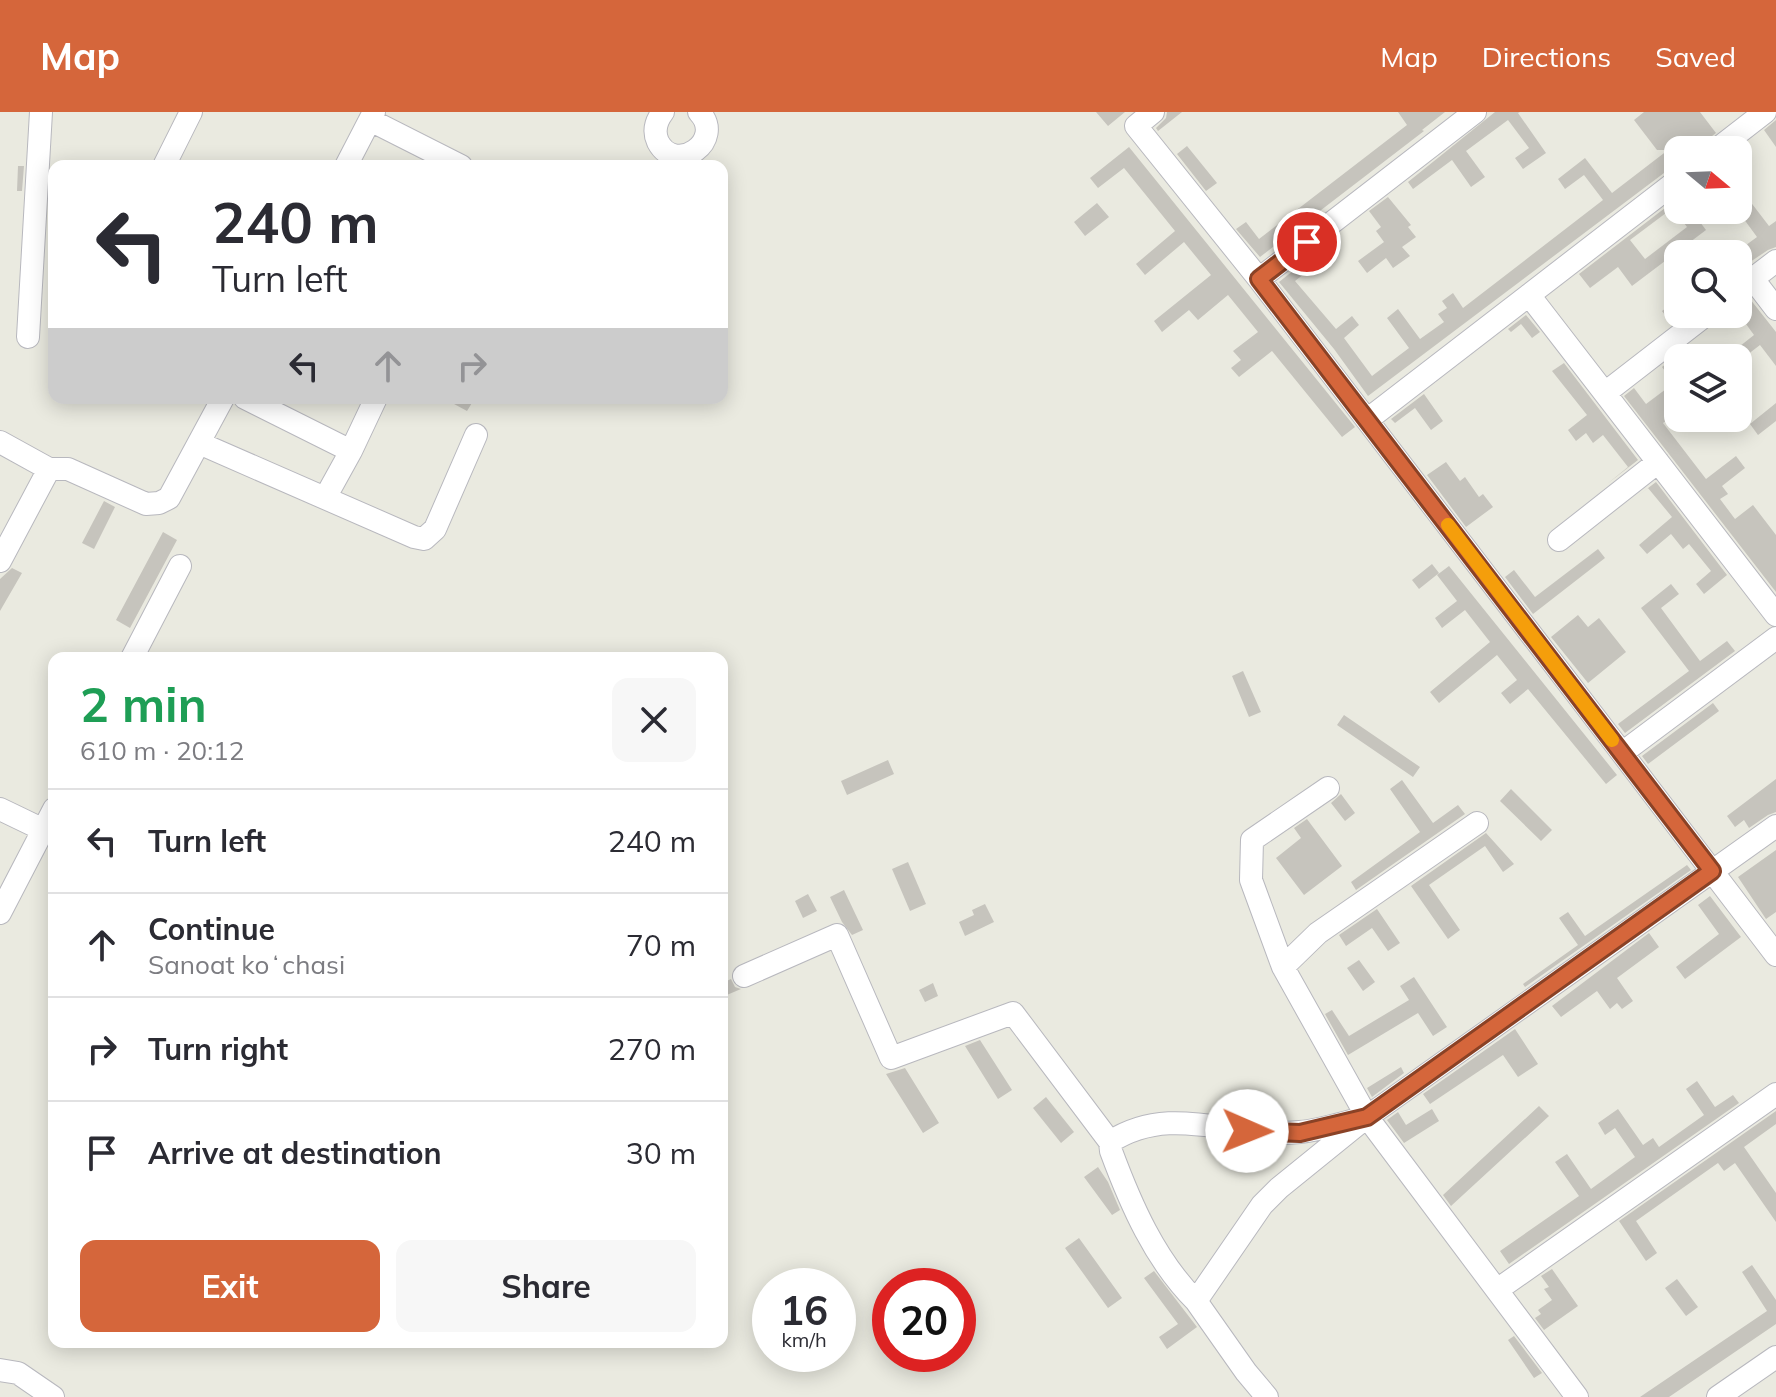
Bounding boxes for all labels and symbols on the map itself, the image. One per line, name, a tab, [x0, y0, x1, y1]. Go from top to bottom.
north arrow	[1664, 136, 1752, 224]
pin	[1273, 208, 1341, 276]
position arrow	[1205, 1089, 1289, 1173]
speed limit sign: 20	[872, 1268, 976, 1372]

